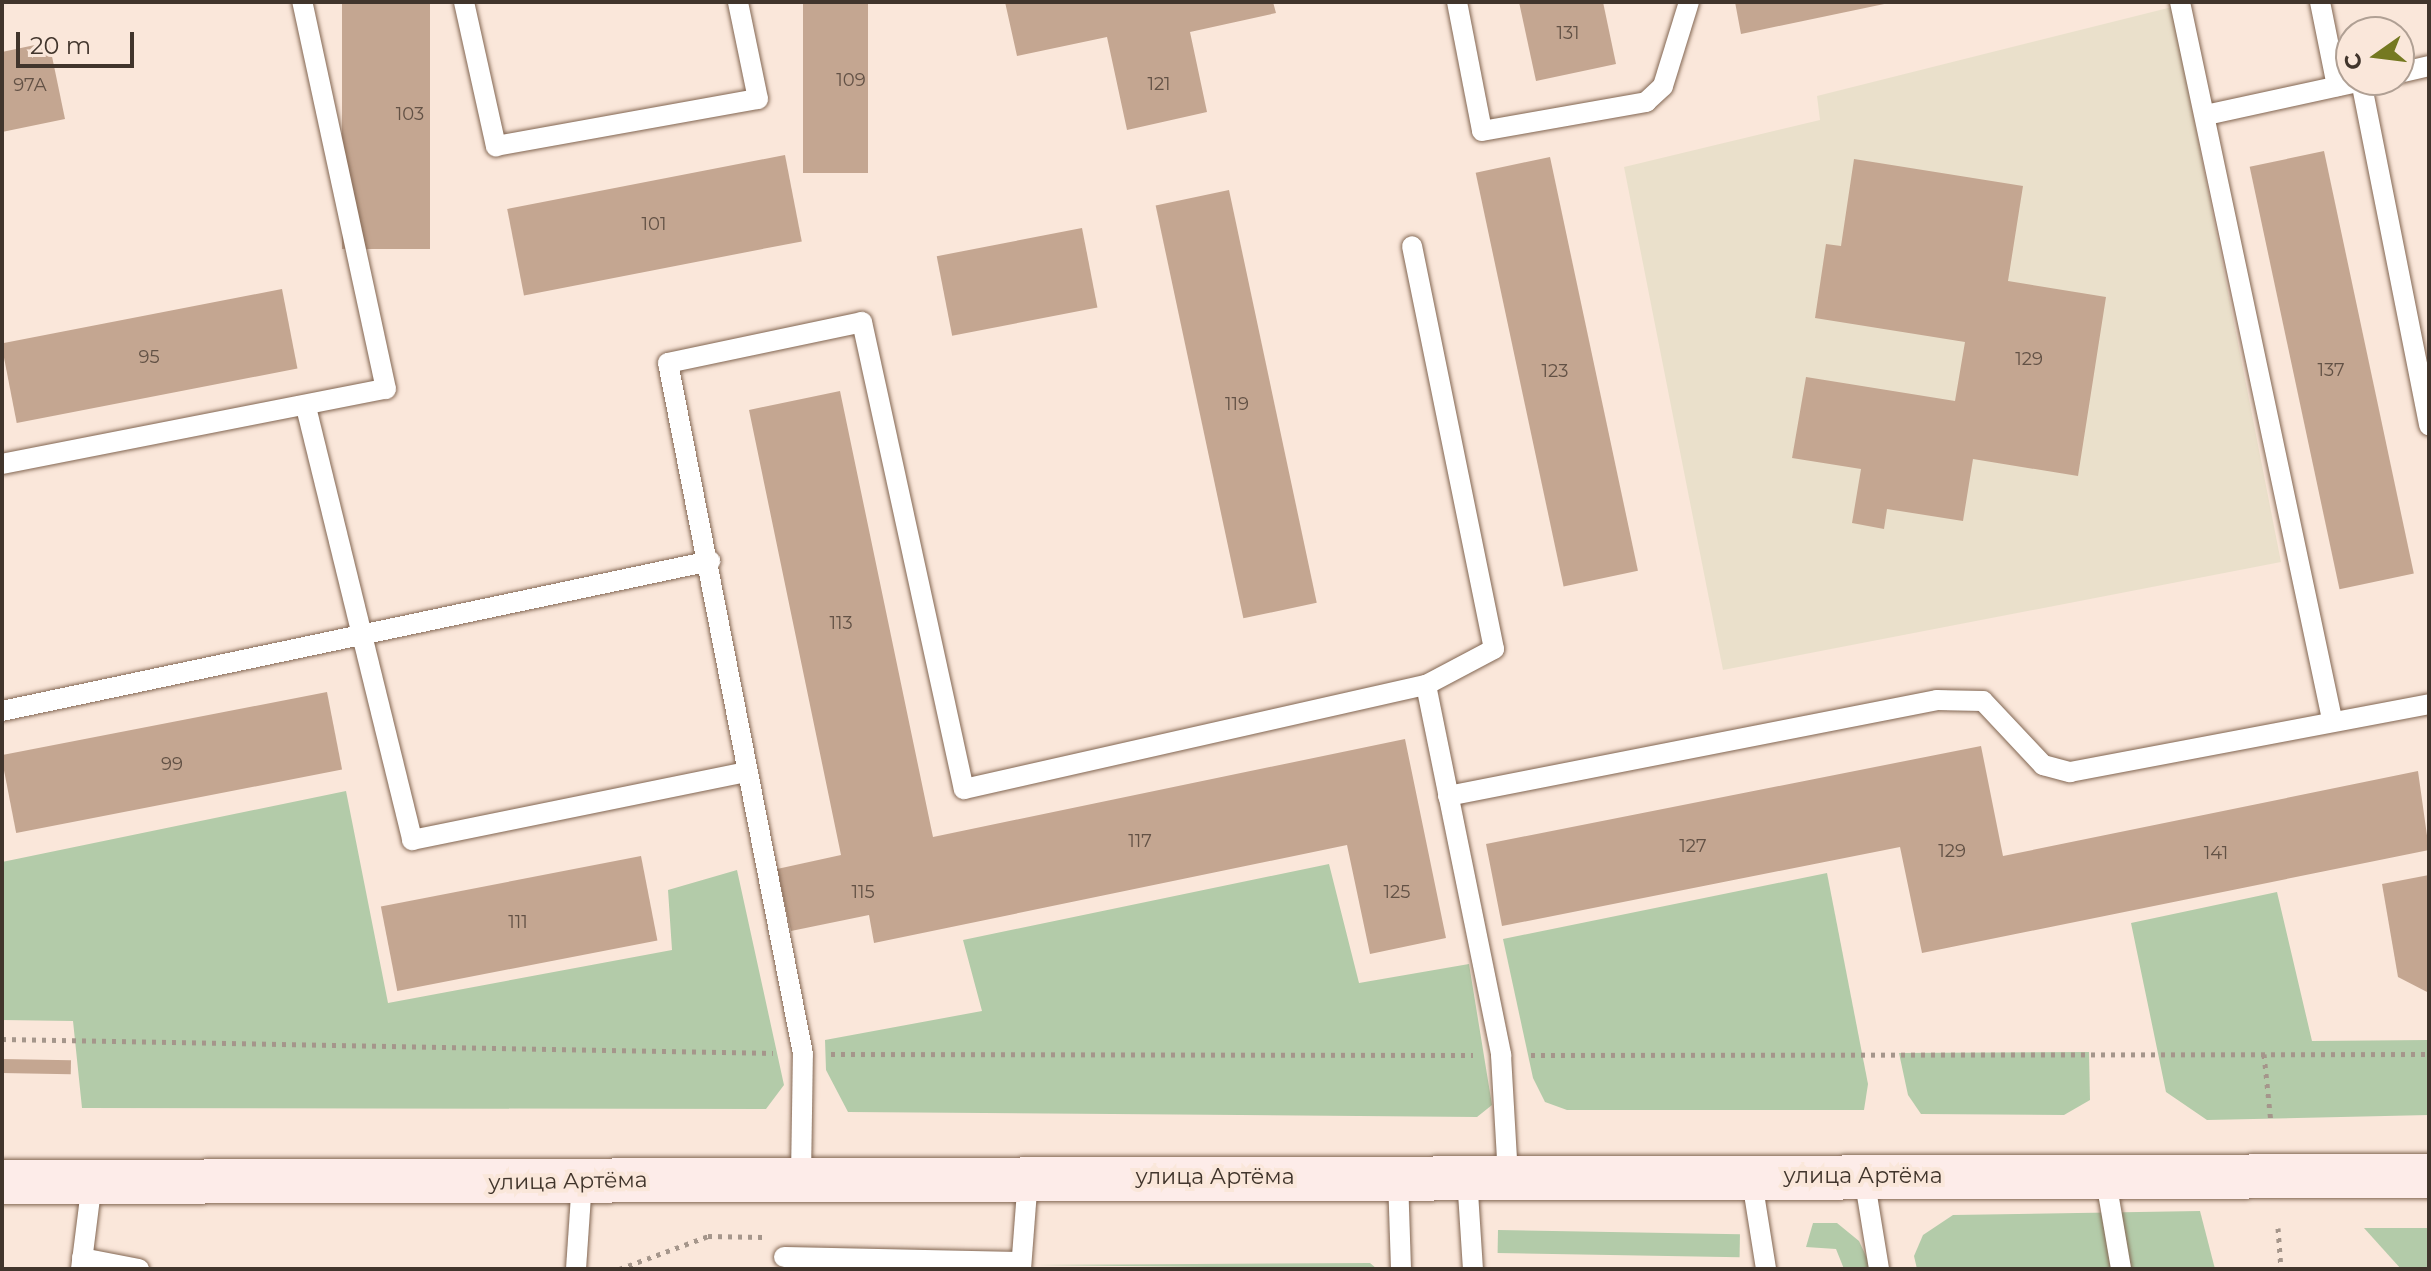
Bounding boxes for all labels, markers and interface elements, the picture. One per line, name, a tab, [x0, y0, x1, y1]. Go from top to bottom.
scale bar	[20, 16, 138, 66]
north arrow	[2335, 16, 2415, 96]
house number: 131	[1556, 22, 1580, 44]
text: 20 m	[30, 31, 91, 60]
text: С	[2338, 50, 2368, 72]
house number: 109	[836, 69, 866, 91]
house number: 121	[1147, 73, 1171, 95]
house number: 97А	[13, 74, 47, 96]
house number: 103	[396, 103, 424, 125]
house number: 101	[642, 213, 666, 235]
house number: 95	[138, 346, 160, 368]
house number: 129	[2015, 348, 2043, 370]
house number: 137	[2317, 359, 2345, 381]
house number: 123	[1542, 360, 1568, 382]
house number: 119	[1225, 393, 1249, 415]
house number: 113	[829, 612, 853, 634]
house number: 99	[161, 753, 183, 775]
house number: 117	[1128, 830, 1152, 852]
house number: 127	[1679, 835, 1707, 857]
house number: 129	[1938, 840, 1966, 862]
house number: 141	[2204, 842, 2228, 864]
house number: 115	[851, 881, 875, 903]
house number: 125	[1384, 881, 1410, 903]
house number: 111	[508, 911, 528, 933]
street label: улица Артёма	[1783, 1163, 1943, 1189]
street label: улица Артёма	[1135, 1164, 1295, 1190]
street label: улица Артёма	[488, 1166, 648, 1196]

